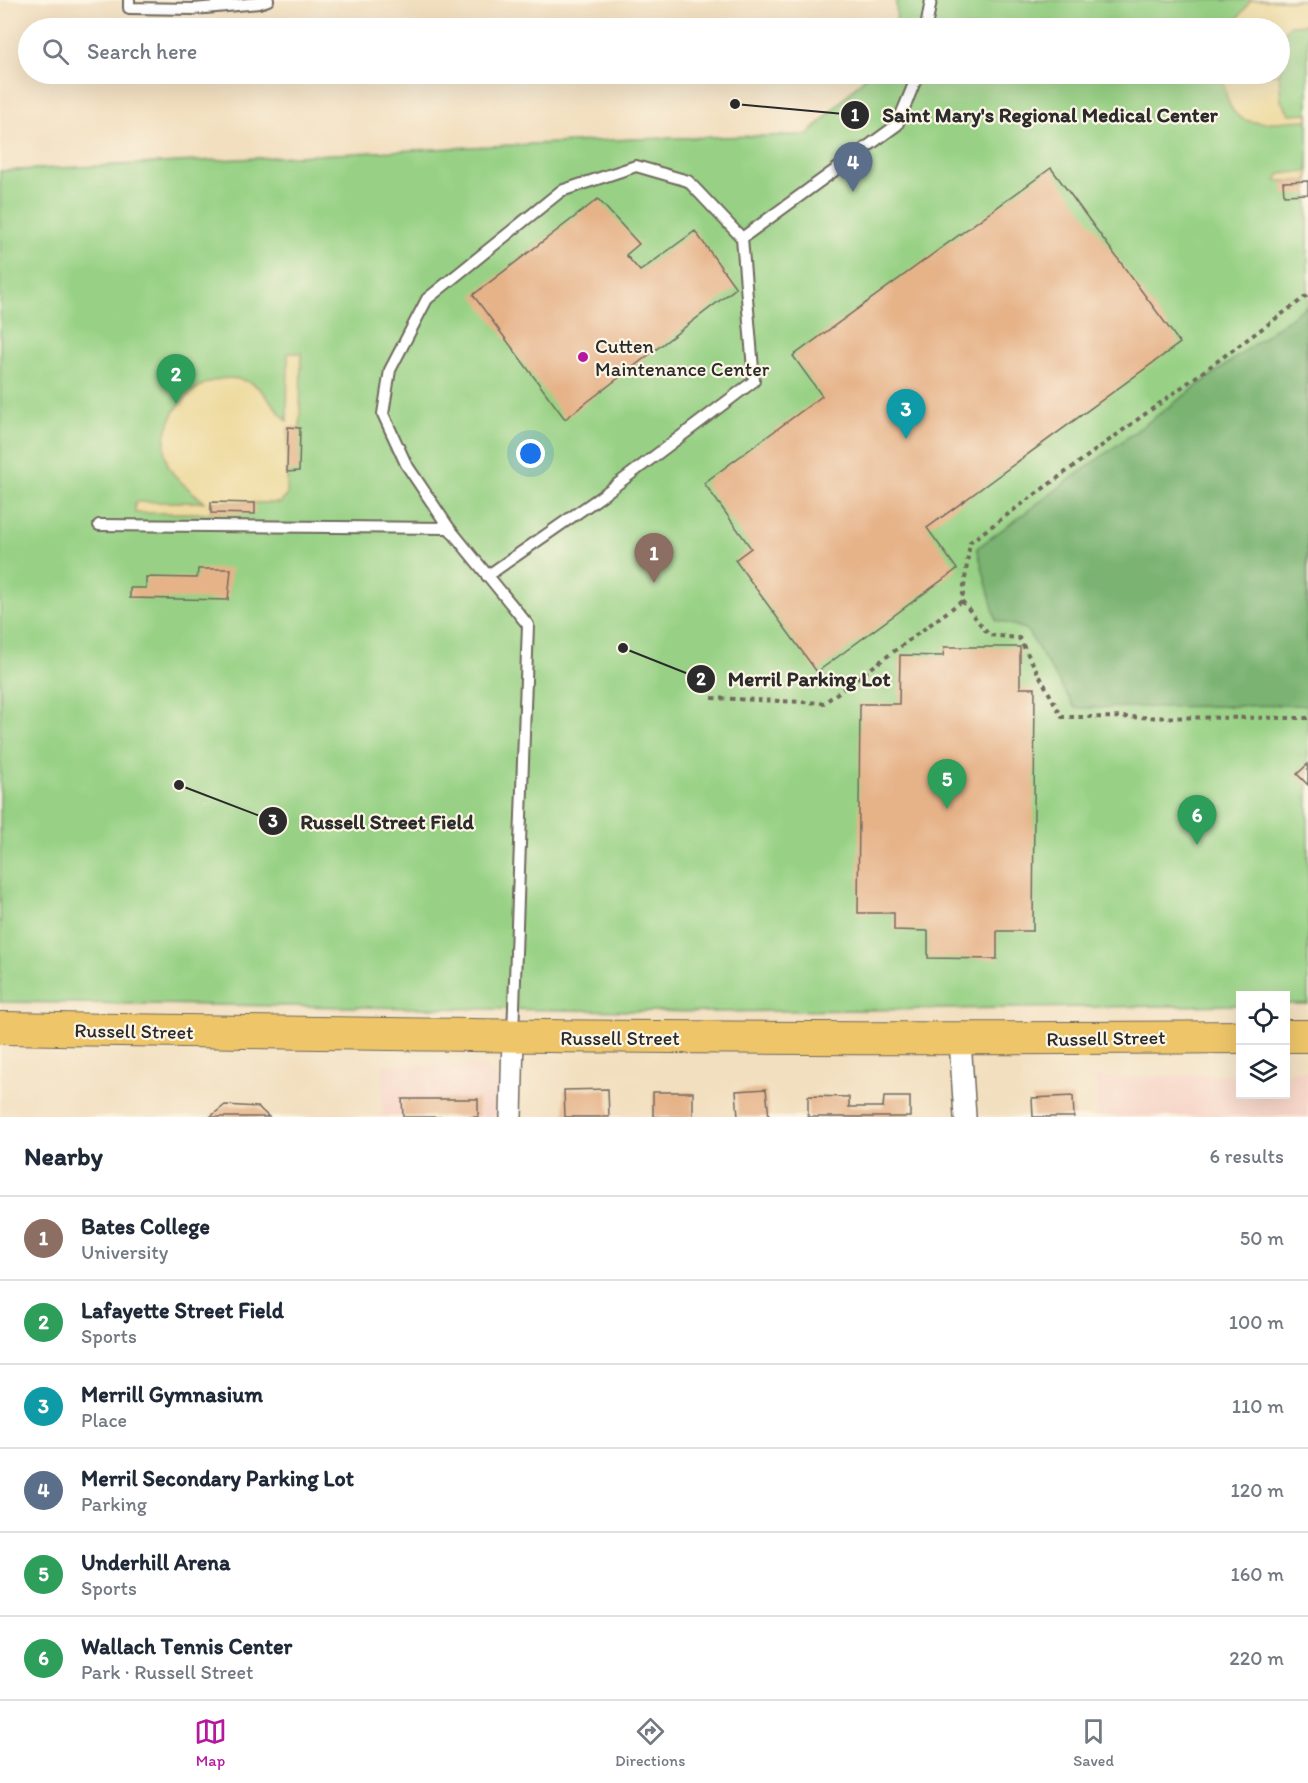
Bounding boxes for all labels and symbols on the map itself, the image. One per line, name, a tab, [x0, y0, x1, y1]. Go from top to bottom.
callout: Saint Mary's Regional Medical Center	[840, 95, 1229, 134]
text: Saint Mary's Regional Medical Center	[882, 102, 1219, 128]
text: 1	[851, 104, 860, 126]
pin: 4	[834, 142, 872, 192]
place label: Cutten Maintenance Center	[595, 334, 770, 381]
marker: Cutten Maintenance Center	[576, 350, 590, 364]
pin: 2	[156, 354, 195, 404]
pin: 3	[886, 390, 926, 439]
your location	[516, 439, 545, 468]
pin: 1	[634, 534, 674, 583]
callout: Merril Parking Lot	[686, 660, 902, 699]
text: Merril Parking Lot	[728, 666, 890, 692]
text: 2	[696, 668, 706, 690]
pin: 5	[928, 760, 966, 809]
pin: 6	[1178, 796, 1216, 845]
callout: Russell Street Field	[258, 802, 485, 841]
text: Russell Street Field	[300, 809, 474, 834]
text: 3	[268, 810, 278, 832]
street label: Russell Street	[74, 1018, 194, 1044]
street label: Russell Street	[1046, 1025, 1166, 1051]
street label: Russell Street	[560, 1026, 680, 1050]

